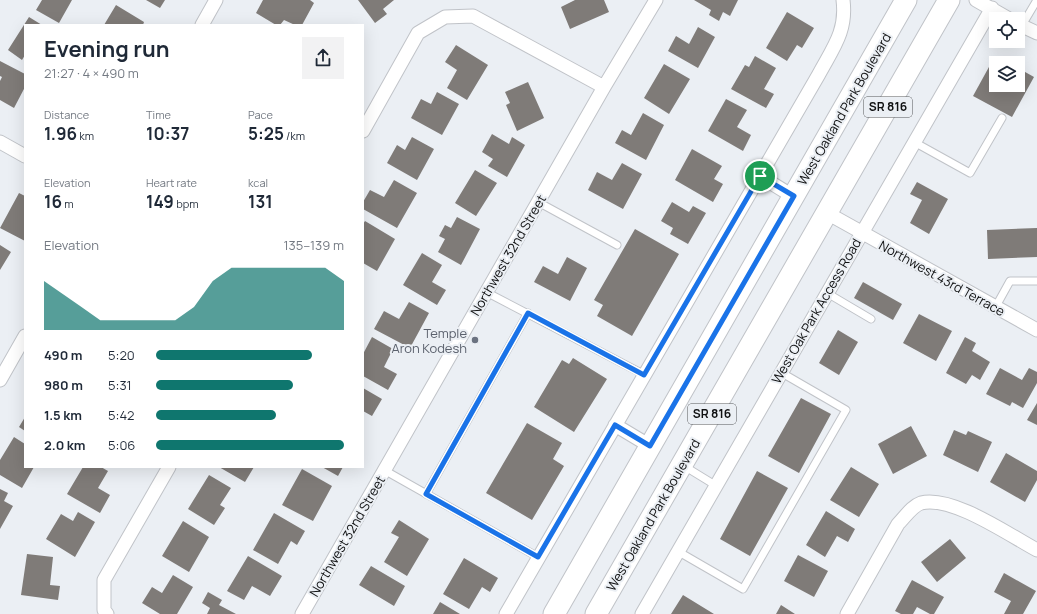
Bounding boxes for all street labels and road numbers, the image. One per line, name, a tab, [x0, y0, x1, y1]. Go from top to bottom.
street label: West Oakland Park Boulevard	[793, 30, 895, 188]
road number: SR 816	[864, 97, 912, 117]
street label: Northwest 32nd Street	[466, 191, 550, 319]
street label: West Oak Park Access Road	[767, 235, 865, 387]
street label: Northwest 43rd Terrace	[876, 236, 1008, 320]
road number: SR 816	[688, 404, 736, 424]
street label: West Oakland Park Boulevard	[602, 436, 704, 594]
street label: Northwest 32nd Street	[305, 472, 389, 600]

